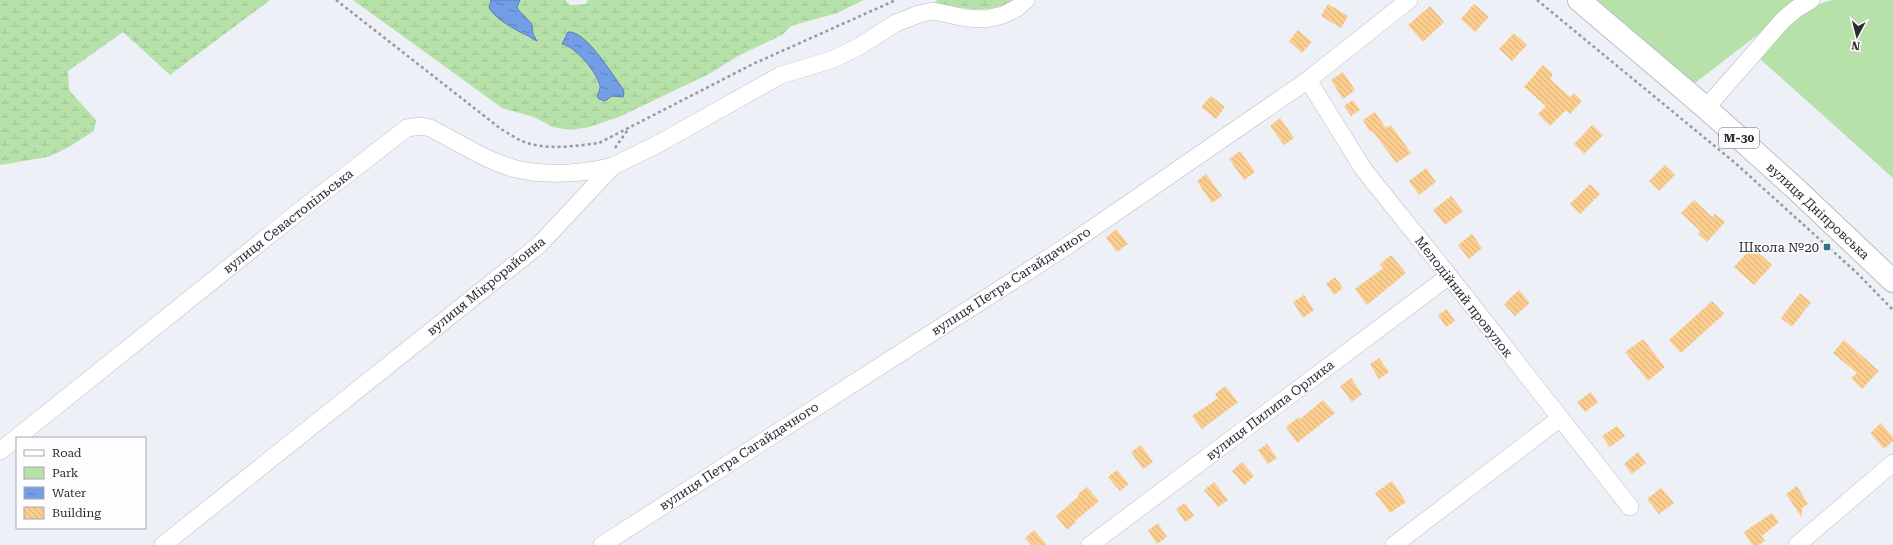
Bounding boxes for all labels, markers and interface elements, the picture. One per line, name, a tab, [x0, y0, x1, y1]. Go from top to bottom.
north arrow	[1837, 16, 1877, 56]
text: N	[1850, 38, 1861, 52]
road number: М-30	[1719, 128, 1759, 148]
street label: вулиця Дніпровська	[1764, 160, 1872, 262]
street label: вулиця Севастопільська	[220, 166, 356, 276]
street label: вулиця Петра Сагайдачного	[929, 224, 1093, 338]
street label: Мелодійний провулок	[1412, 233, 1516, 361]
street label: вулиця Мікрорайонна	[424, 234, 548, 338]
place label: Школа №20	[1739, 240, 1819, 255]
marker: Школа №20	[1822, 242, 1832, 252]
street label: вулиця Пилипа Орлика	[1203, 357, 1337, 463]
street label: вулиця Петра Сагайдачного	[657, 399, 821, 513]
legend	[16, 437, 146, 529]
text: Road	[52, 446, 82, 460]
text: Park	[52, 466, 79, 480]
text: Water	[52, 486, 86, 500]
text: Building	[52, 506, 101, 520]

